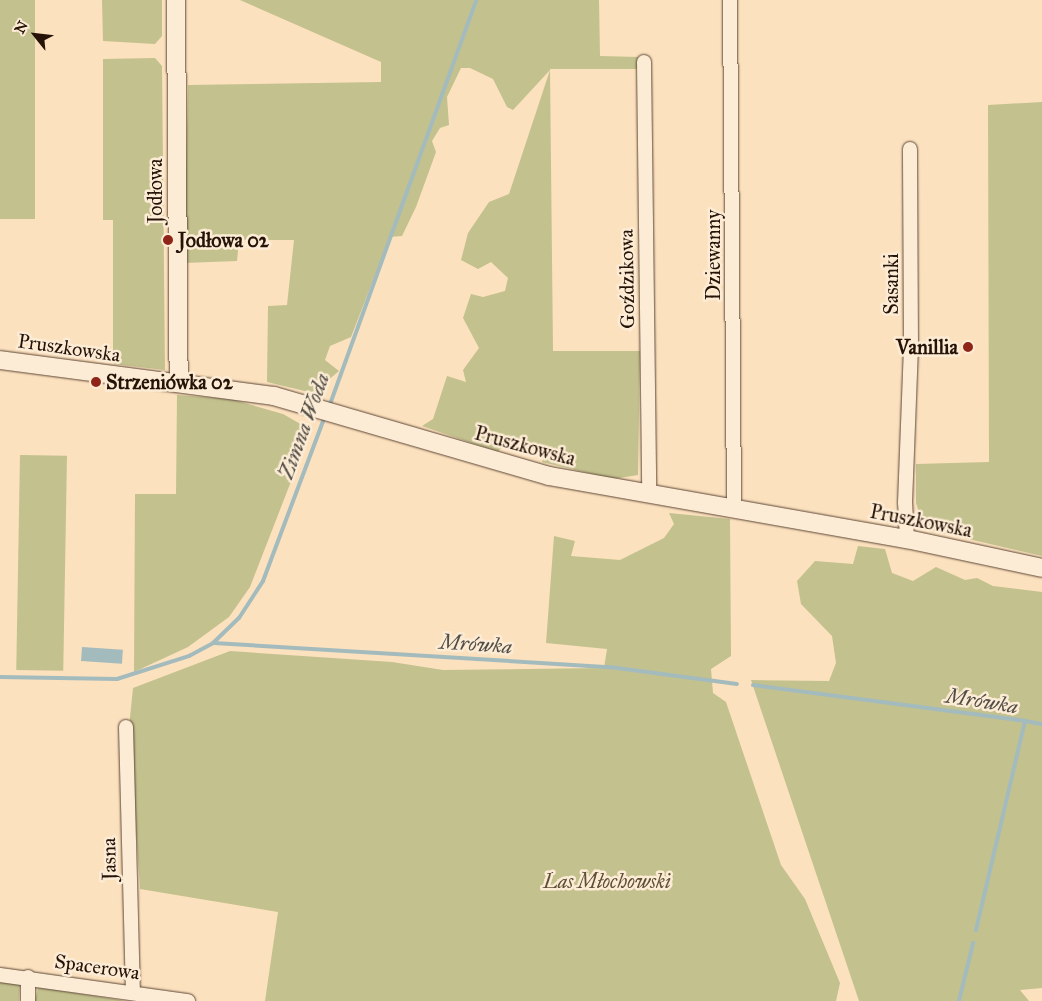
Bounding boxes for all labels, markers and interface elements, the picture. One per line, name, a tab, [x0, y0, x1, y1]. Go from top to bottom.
north arrow	[10, 10, 60, 60]
text: N	[11, 18, 32, 37]
street label: Jodłowa	[143, 159, 167, 223]
street label: Dziewanny	[701, 210, 725, 300]
place label: Jodłowa 02	[178, 228, 269, 252]
street label: Goździkowa	[614, 229, 640, 329]
marker: Jodłowa 02	[162, 234, 174, 246]
street label: Sasanki	[879, 253, 903, 315]
street label: Pruszkowska	[16, 329, 122, 367]
place label: Vanillia	[896, 335, 958, 359]
marker: Vanillia	[962, 341, 974, 353]
place label: Strzeniówka 02	[106, 370, 233, 394]
water label: Zimna Woda	[273, 370, 335, 482]
marker: Strzeniówka 02	[90, 376, 102, 388]
street label: Pruszkowska	[472, 421, 578, 471]
street label: Pruszkowska	[868, 499, 974, 543]
water label: Mrówka	[439, 629, 513, 659]
water label: Mrówka	[944, 683, 1020, 719]
street label: Jasna	[97, 837, 121, 881]
park label: Las Młochowski	[543, 869, 671, 893]
street label: Spacerowa	[53, 949, 141, 985]

